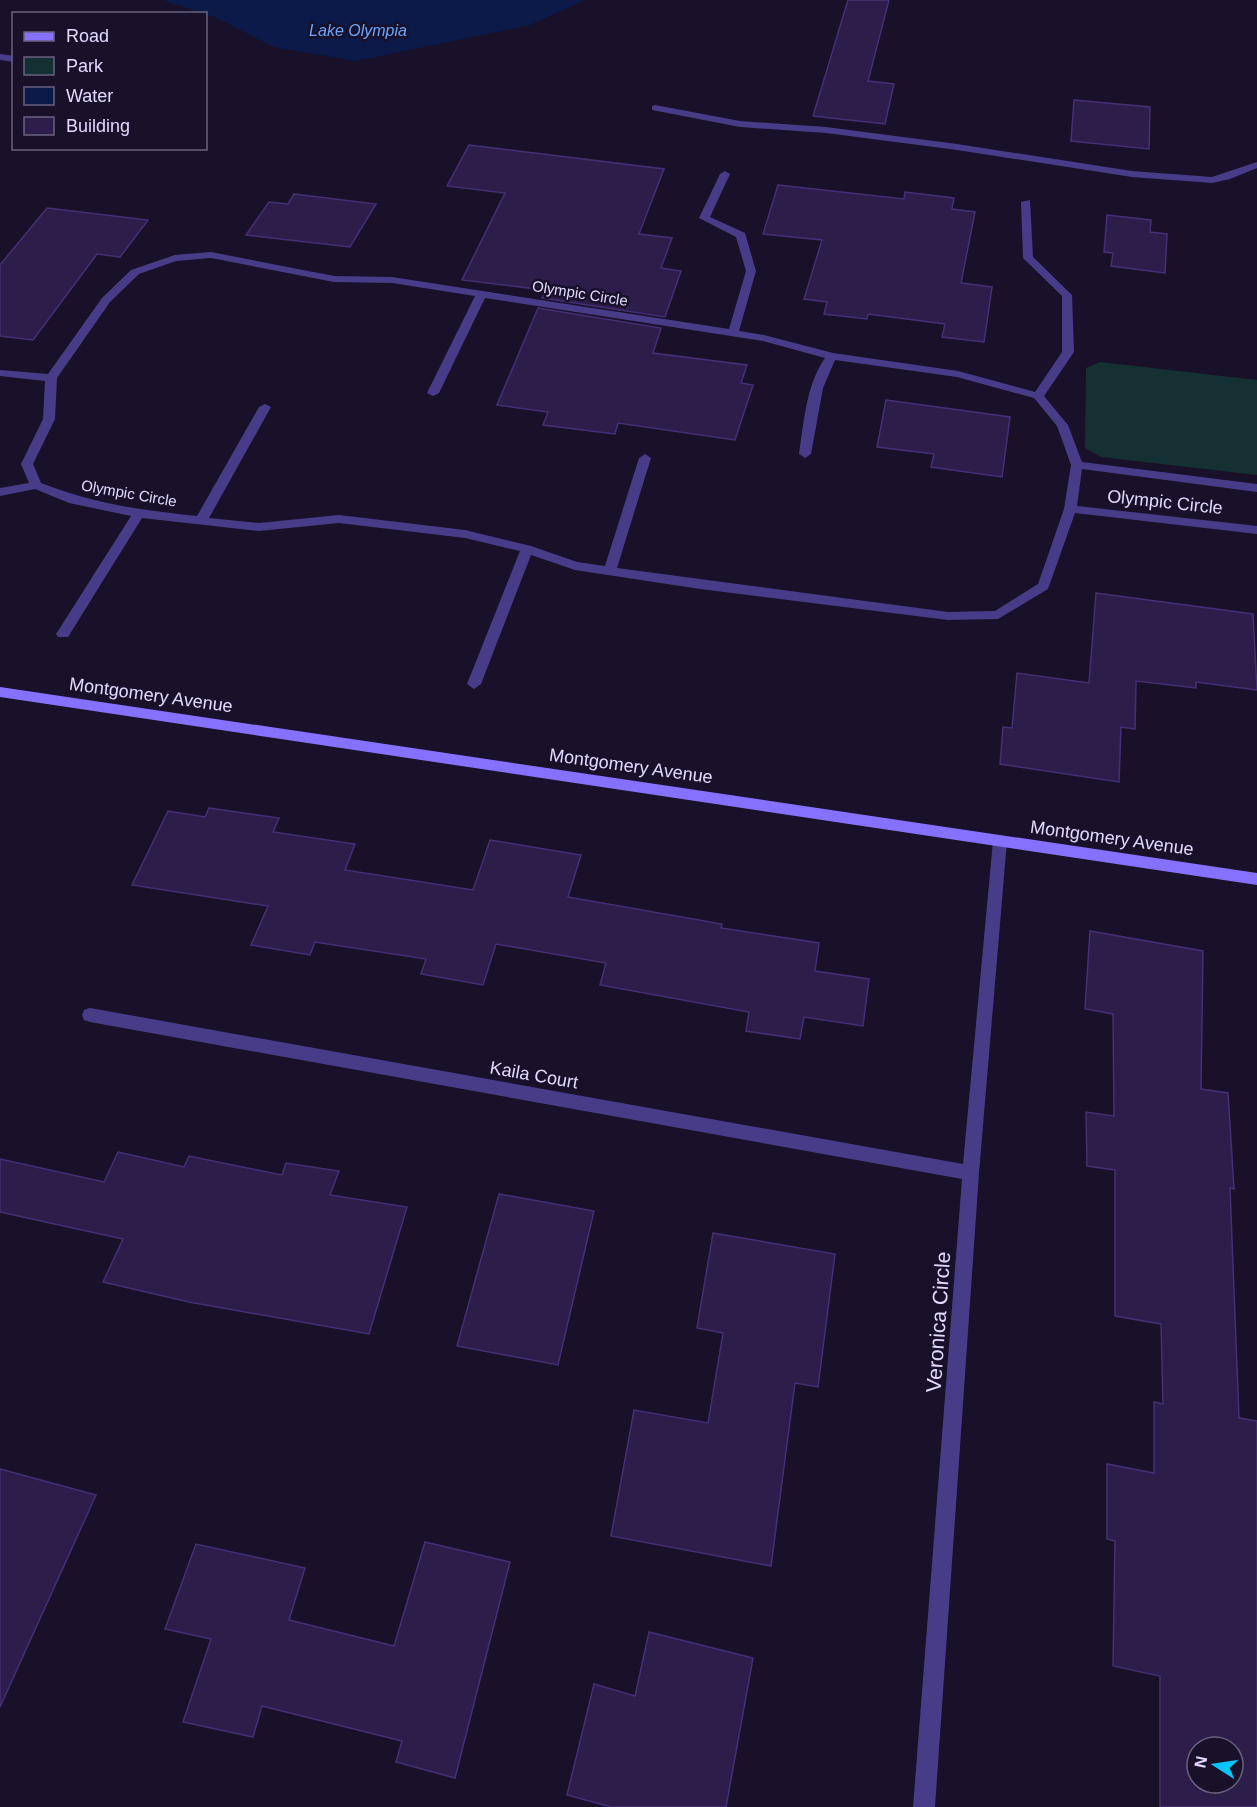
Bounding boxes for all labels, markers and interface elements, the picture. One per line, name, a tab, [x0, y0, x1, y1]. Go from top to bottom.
legend	[12, 12, 207, 150]
water label: Lake Olympia	[309, 22, 407, 39]
text: Road	[66, 26, 109, 46]
text: Park	[66, 56, 104, 76]
text: Water	[66, 86, 113, 106]
text: Building	[66, 116, 130, 136]
street label: Olympic Circle	[531, 277, 629, 309]
street label: Olympic Circle	[80, 476, 178, 510]
street label: Olympic Circle	[1106, 486, 1224, 518]
street label: Montgomery Avenue	[68, 674, 234, 716]
street label: Montgomery Avenue	[548, 745, 714, 787]
street label: Montgomery Avenue	[1029, 817, 1195, 859]
street label: Kaila Court	[488, 1057, 580, 1093]
street label: Veronica Circle	[922, 1251, 954, 1393]
north arrow	[1185, 1735, 1245, 1795]
text: N	[1191, 1755, 1210, 1769]

